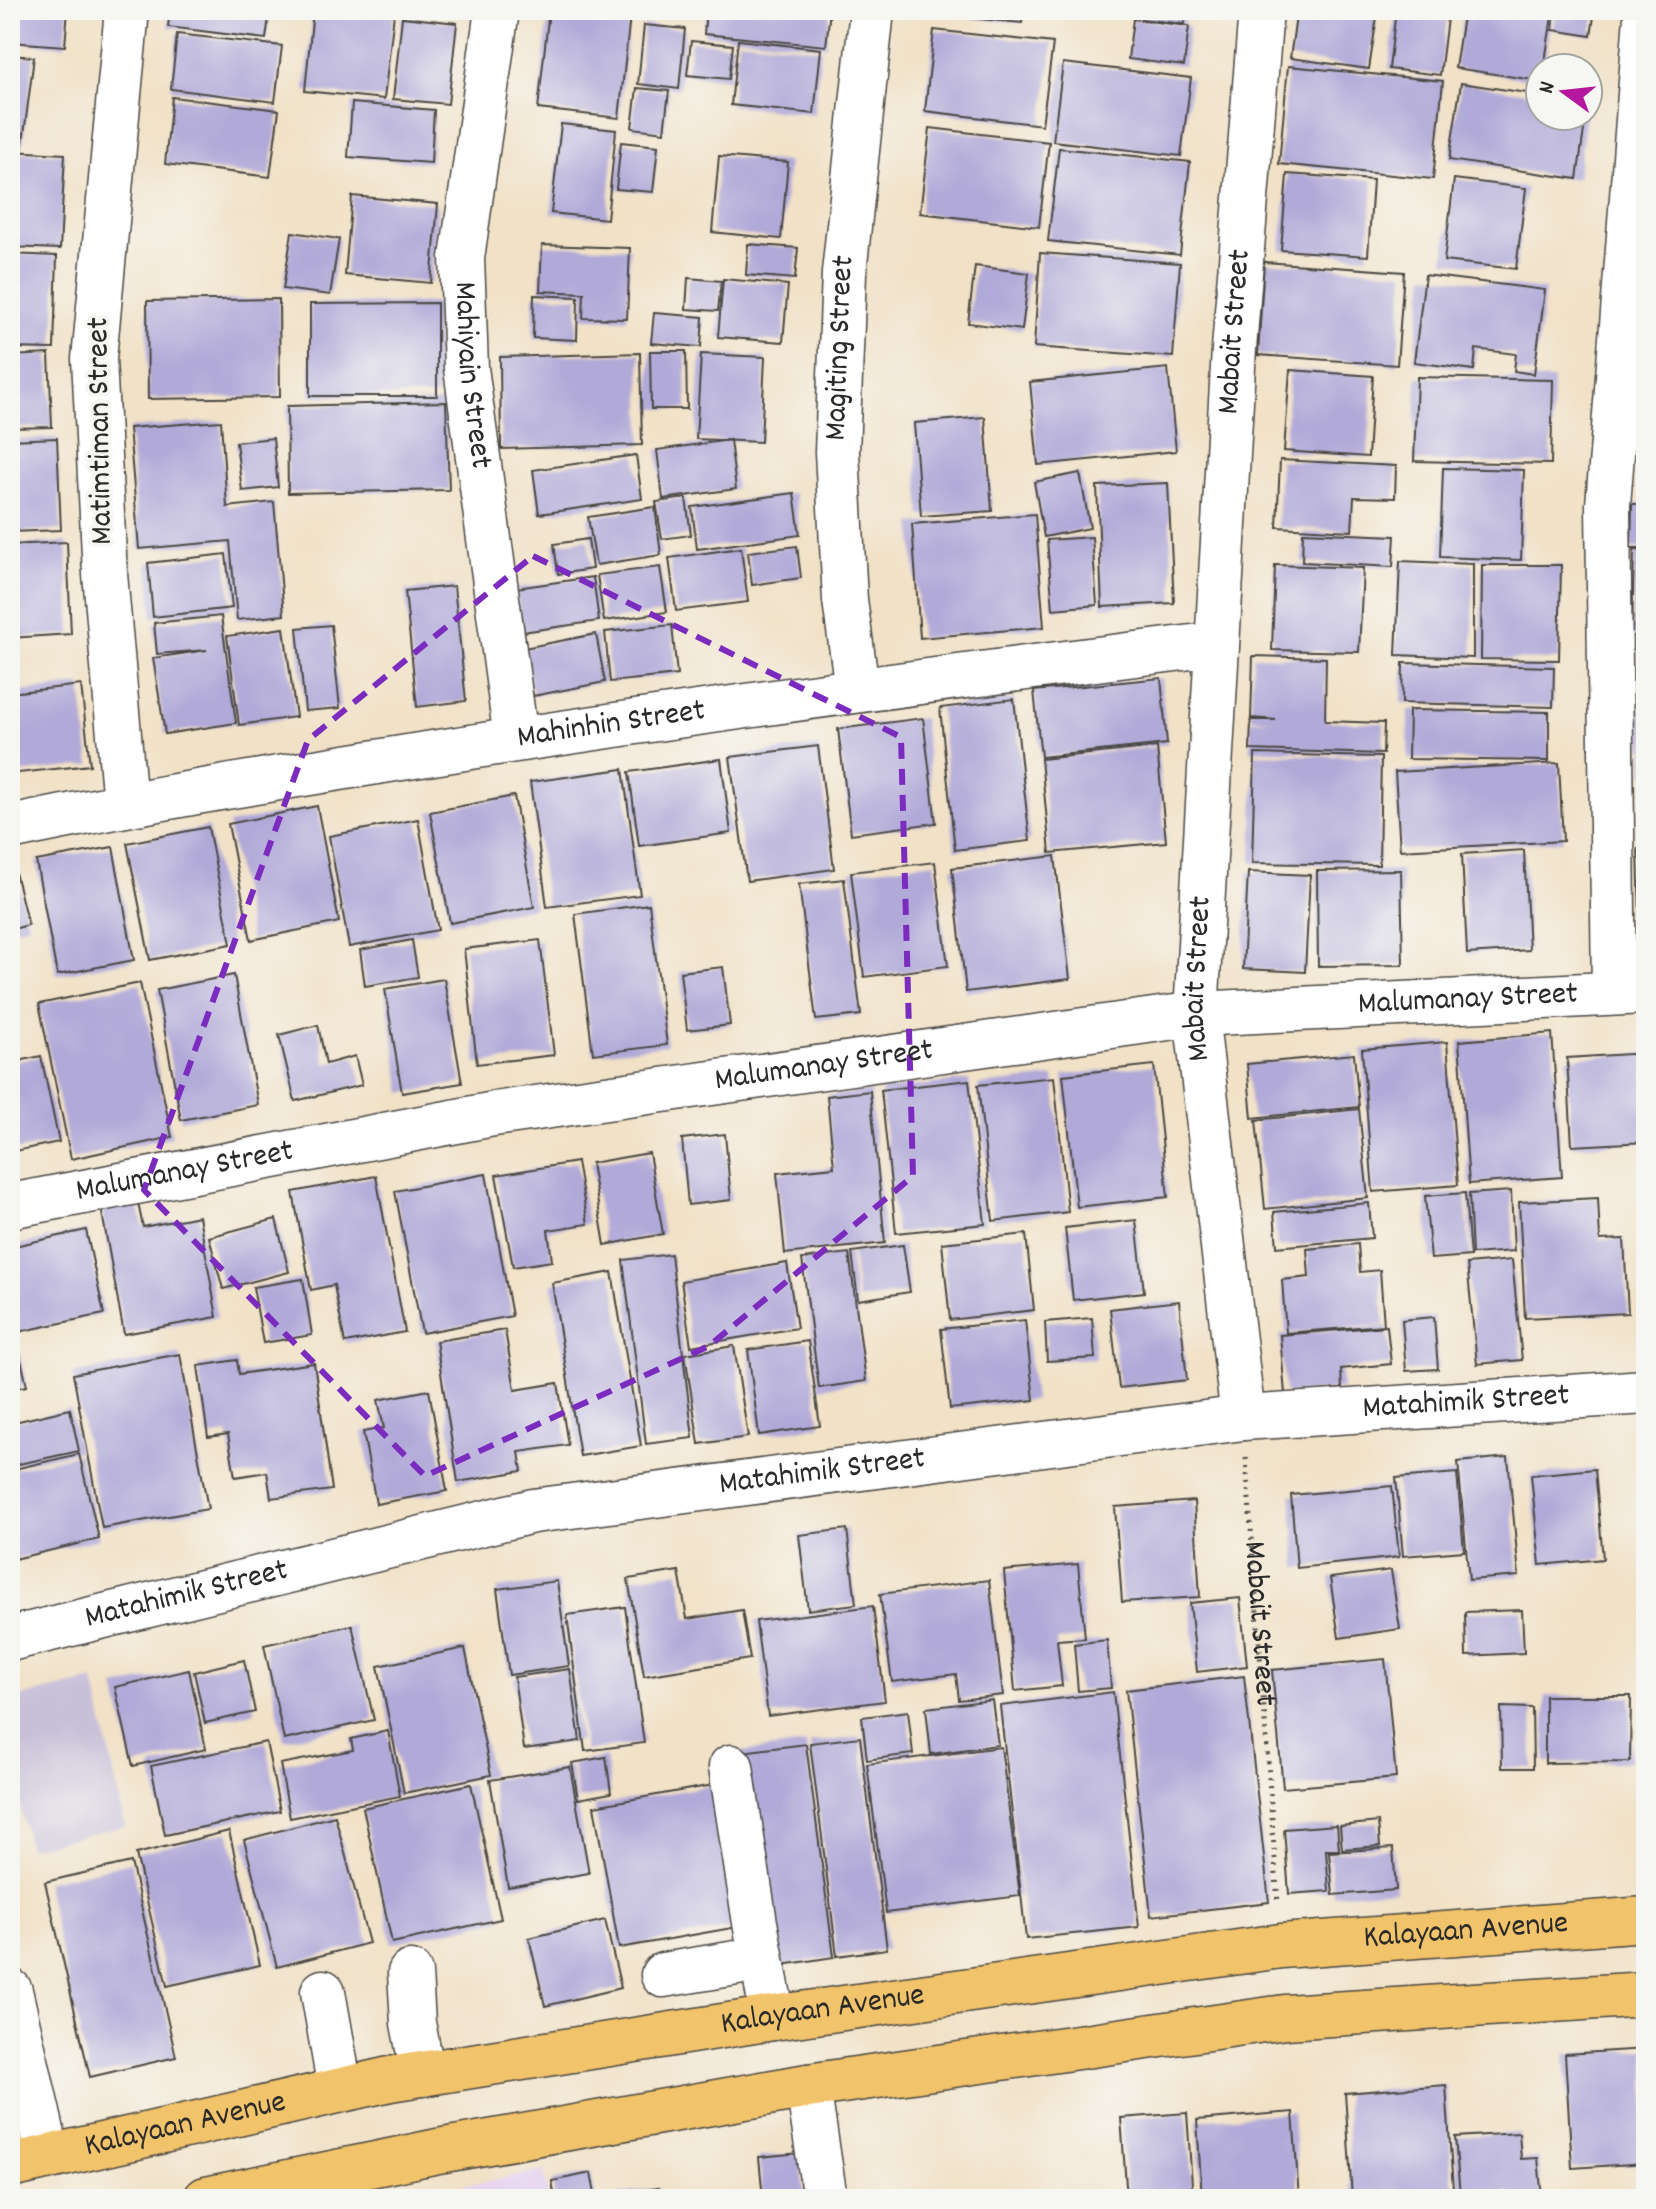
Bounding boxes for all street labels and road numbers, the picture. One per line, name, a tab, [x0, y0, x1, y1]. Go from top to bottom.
street label: Mabait Street	[1207, 247, 1265, 416]
street label: Magiting Street	[814, 253, 869, 442]
street label: Mahiyain Street	[440, 281, 502, 472]
street label: Matimtiman Street	[77, 316, 127, 545]
street label: Mahinhin Street	[514, 689, 708, 762]
street label: Mabait Street	[1173, 895, 1226, 1064]
street label: Malumanay Street	[1357, 972, 1579, 1029]
street label: Malumanay Street	[712, 1029, 936, 1105]
street label: Malumanay Street	[72, 1130, 297, 1216]
street label: Matahimik Street	[1361, 1374, 1571, 1433]
street label: Matahimik Street	[716, 1437, 928, 1509]
street label: Mabait Street	[1229, 1539, 1287, 1708]
street label: Matahimik Street	[81, 1549, 293, 1643]
street label: Kalayaan Avenue	[1362, 1902, 1570, 1963]
street label: Kalayaan Avenue	[718, 1974, 928, 2049]
street label: Kalayaan Avenue	[80, 2081, 291, 2171]

